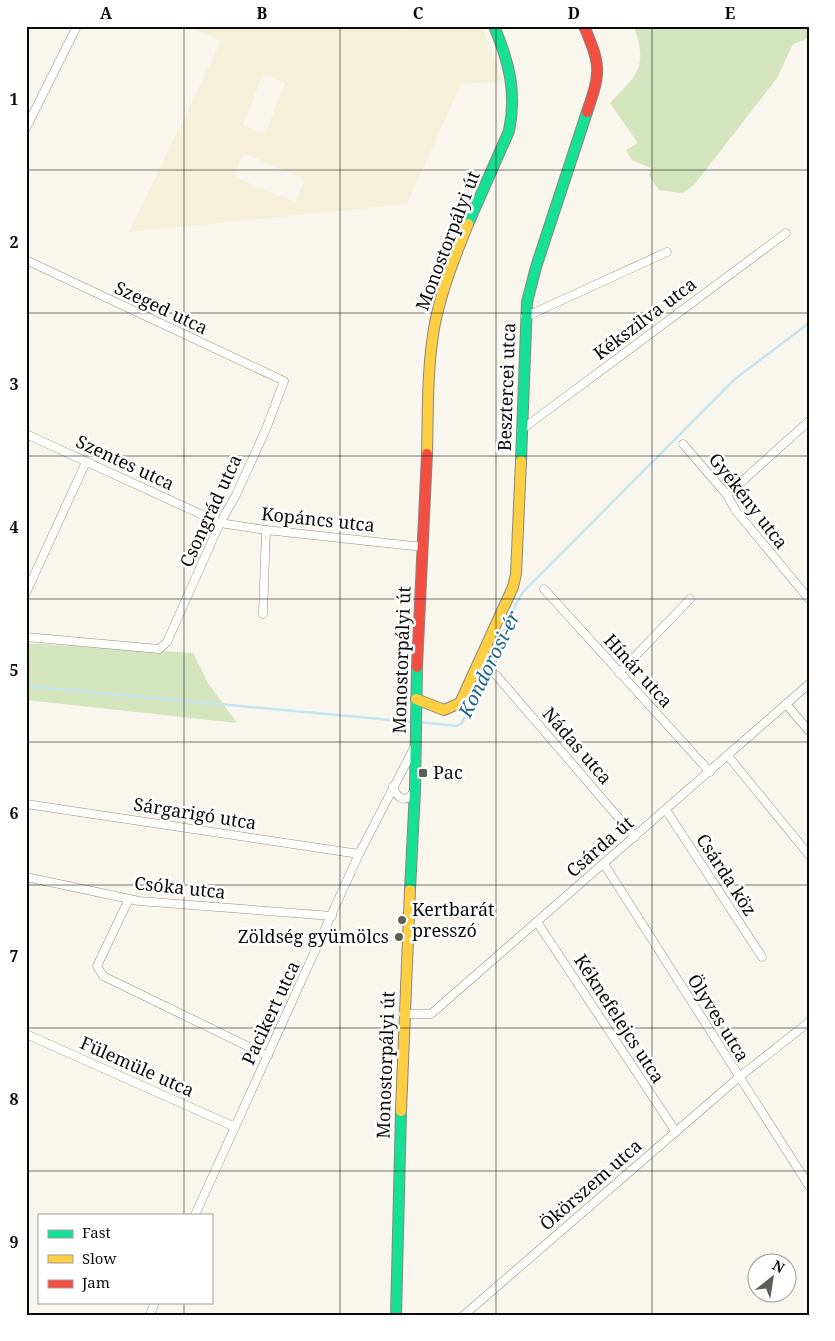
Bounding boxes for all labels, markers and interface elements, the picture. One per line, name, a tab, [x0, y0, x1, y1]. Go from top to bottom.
text: A	[100, 2, 113, 24]
text: B	[257, 2, 268, 24]
text: C	[413, 2, 424, 24]
text: D	[568, 2, 580, 24]
text: E	[725, 2, 735, 24]
text: 1	[9, 88, 19, 110]
street label: Monostorpályi út	[409, 167, 485, 314]
text: 2	[9, 231, 19, 253]
street label: Kékszilva utca	[588, 272, 701, 365]
street label: Szeged utca	[111, 275, 212, 339]
street label: Besztercei utca	[492, 322, 520, 452]
text: 3	[9, 373, 19, 395]
street label: Szentes utca	[72, 429, 178, 495]
street label: Gyékény utca	[704, 448, 794, 553]
street label: Csongrád utca	[174, 450, 247, 571]
street label: Kopáncs utca	[260, 501, 376, 537]
text: 4	[9, 516, 19, 538]
street label: Monostorpályi út	[386, 586, 416, 734]
water label: Kondorosi-ér	[452, 606, 526, 722]
street label: Hínár utca	[599, 628, 678, 712]
text: 5	[9, 659, 19, 681]
street label: Nádas utca	[538, 702, 618, 789]
place label: Pac	[433, 760, 463, 784]
marker: Pac	[417, 767, 429, 779]
street label: Sárgarigó utca	[132, 791, 258, 835]
text: 6	[9, 802, 19, 824]
street label: Csárda út	[561, 810, 638, 882]
street label: Csárda köz	[691, 829, 762, 920]
street label: Csóka utca	[133, 870, 227, 904]
place label: Kertbarát presszó	[412, 897, 494, 942]
marker: Kertbarát presszó	[396, 914, 408, 926]
place label: Zöldség gyümölcs	[238, 924, 389, 948]
marker: Zöldség gyümölcs	[393, 931, 405, 943]
text: 7	[9, 945, 19, 967]
street label: Kéknefelejcs utca	[569, 949, 670, 1087]
street label: Pacikert utca	[236, 957, 305, 1068]
street label: Ölyves utca	[683, 969, 755, 1066]
street label: Monostorpályi út	[370, 991, 400, 1139]
street label: Fülemüle utca	[77, 1030, 198, 1102]
text: 8	[9, 1088, 19, 1110]
street label: Ökörszem utca	[534, 1133, 646, 1235]
legend	[38, 1214, 212, 1304]
text: Fast	[82, 1222, 111, 1242]
text: 9	[9, 1231, 19, 1253]
text: Slow	[82, 1248, 116, 1268]
north arrow	[748, 1254, 798, 1304]
text: N	[769, 1255, 788, 1277]
text: Jam	[81, 1272, 110, 1292]

